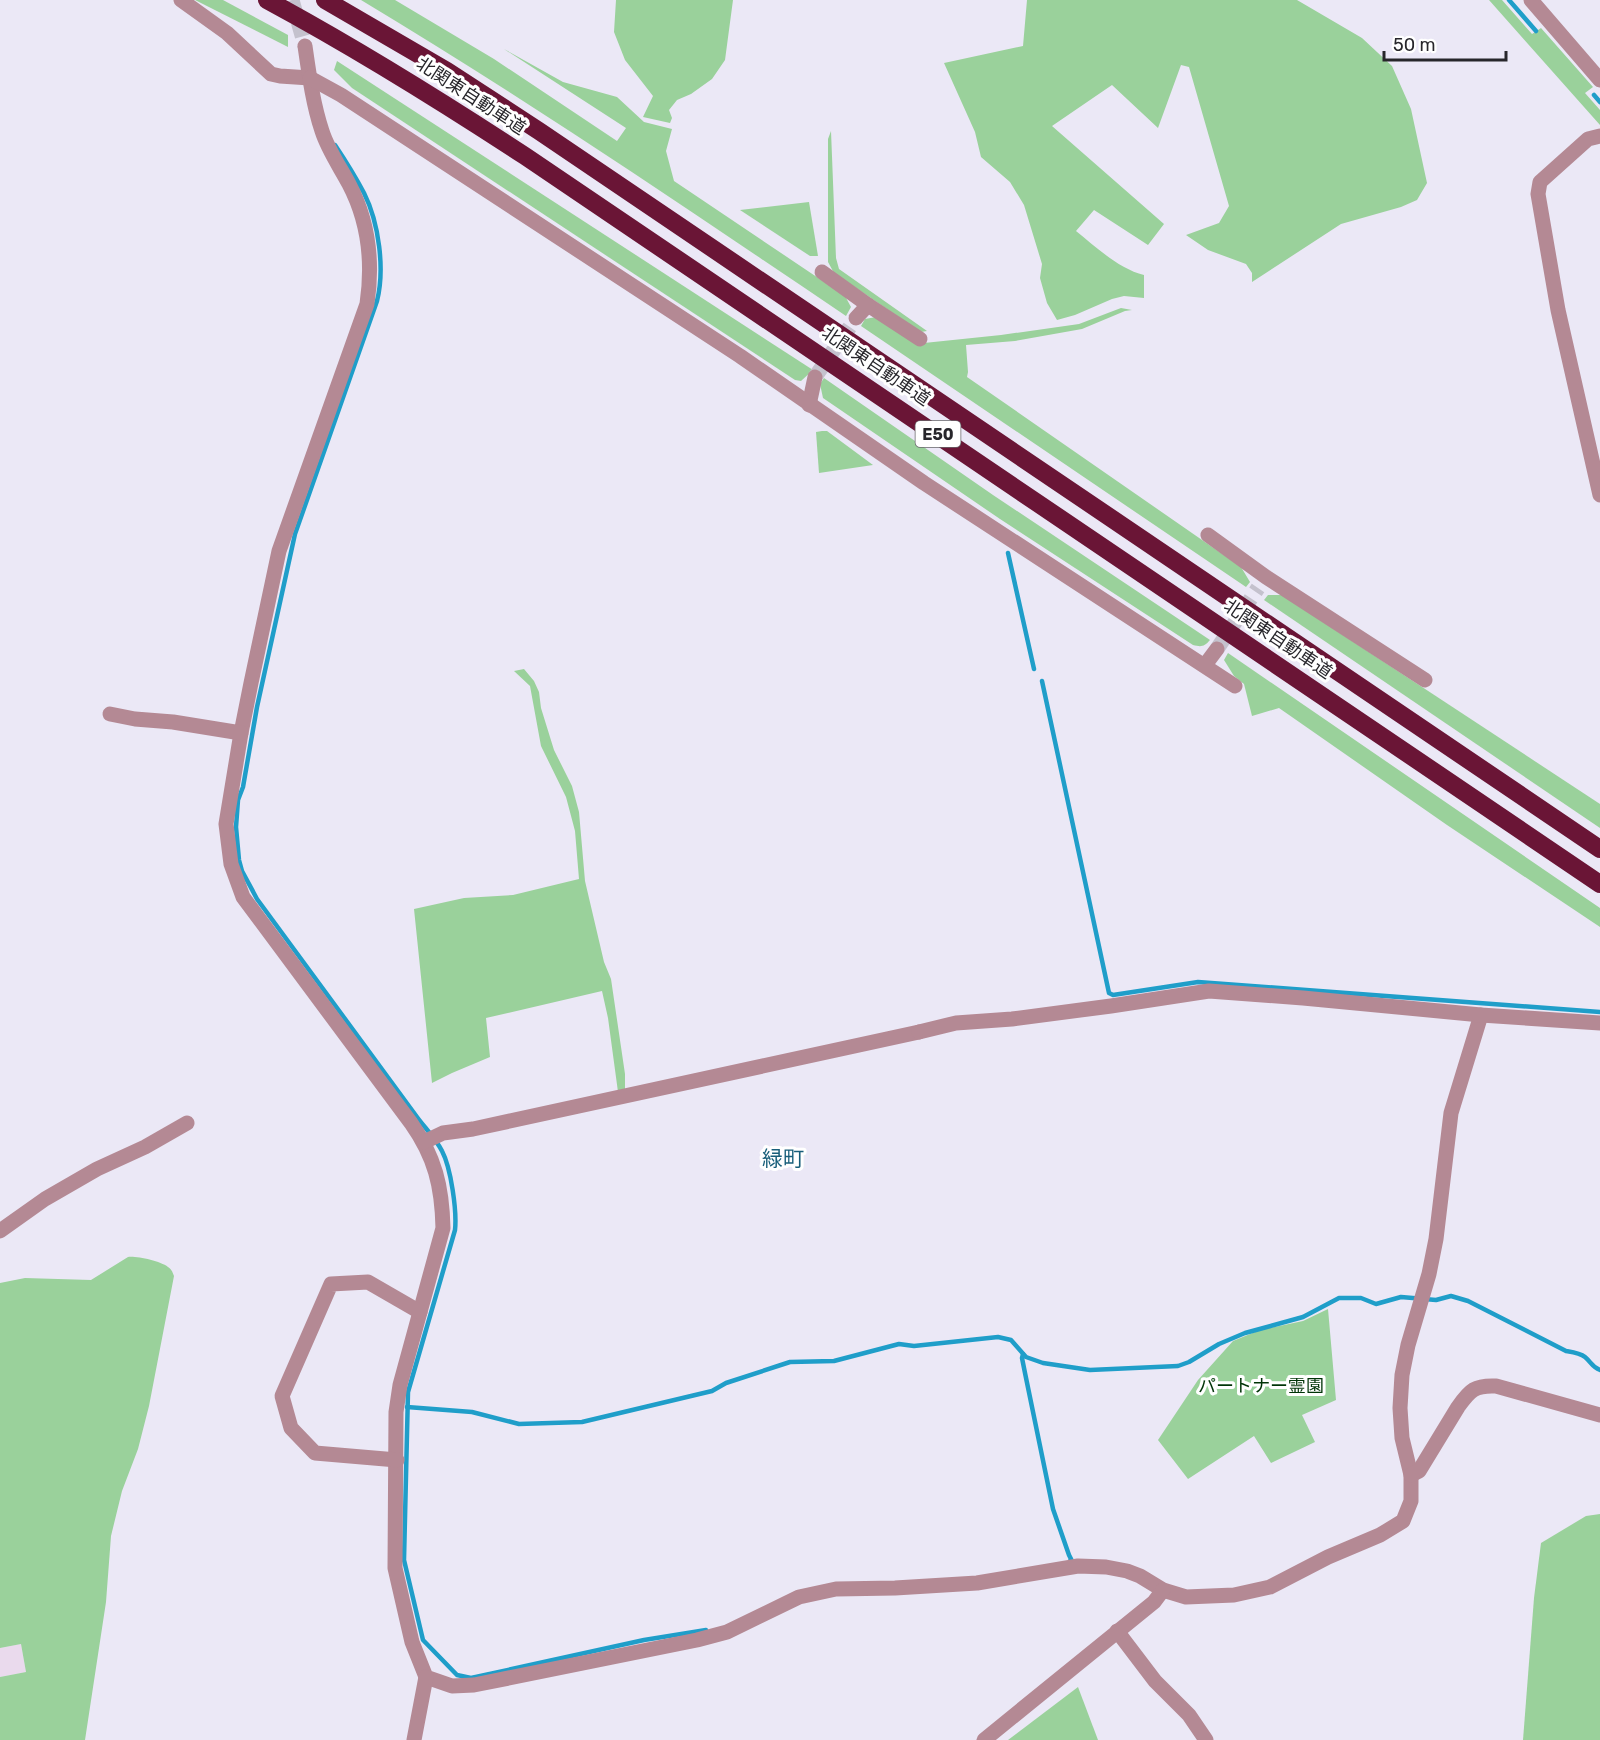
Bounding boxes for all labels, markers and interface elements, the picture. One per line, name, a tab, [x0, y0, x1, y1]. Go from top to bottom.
scale bar	[1384, 24, 1506, 62]
text: 50 m	[1393, 34, 1436, 56]
street label: 北関東自動車道	[412, 52, 530, 140]
street label: 北関東自動車道	[818, 322, 934, 410]
road number: E50	[916, 421, 960, 447]
street label: 北関東自動車道	[1220, 595, 1336, 683]
district label: 緑町	[762, 1146, 804, 1171]
park label: パートナー霊園	[1198, 1375, 1324, 1397]

